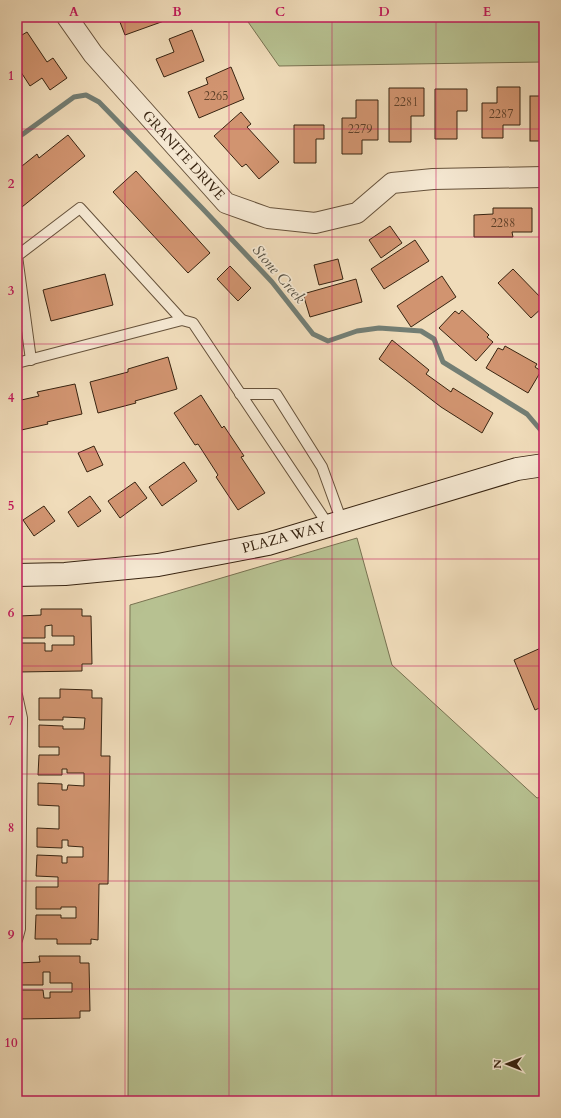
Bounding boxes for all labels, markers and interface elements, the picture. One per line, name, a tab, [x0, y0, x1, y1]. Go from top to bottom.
text: A	[69, 3, 79, 21]
text: B	[172, 3, 182, 21]
text: C	[275, 3, 285, 21]
text: D	[378, 3, 390, 21]
text: E	[483, 3, 491, 21]
text: 1	[8, 67, 14, 85]
house number: 2265	[204, 88, 228, 104]
house number: 2281	[394, 94, 418, 110]
street label: GRANITE DRIVE	[138, 106, 229, 205]
house number: 2287	[489, 106, 513, 122]
house number: 2279	[348, 121, 372, 137]
text: 2	[8, 175, 15, 193]
house number: 2288	[491, 215, 515, 231]
water label: Stone Creek	[248, 240, 310, 308]
text: 3	[8, 282, 15, 300]
text: 4	[8, 389, 15, 407]
text: 5	[8, 497, 14, 515]
street label: PLAZA WAY	[240, 517, 329, 558]
text: 6	[8, 604, 15, 622]
text: 7	[8, 712, 15, 730]
text: 8	[8, 819, 14, 837]
text: 9	[8, 926, 15, 944]
text: 10	[4, 1034, 18, 1052]
north arrow	[487, 1044, 527, 1084]
text: N	[490, 1059, 505, 1069]

